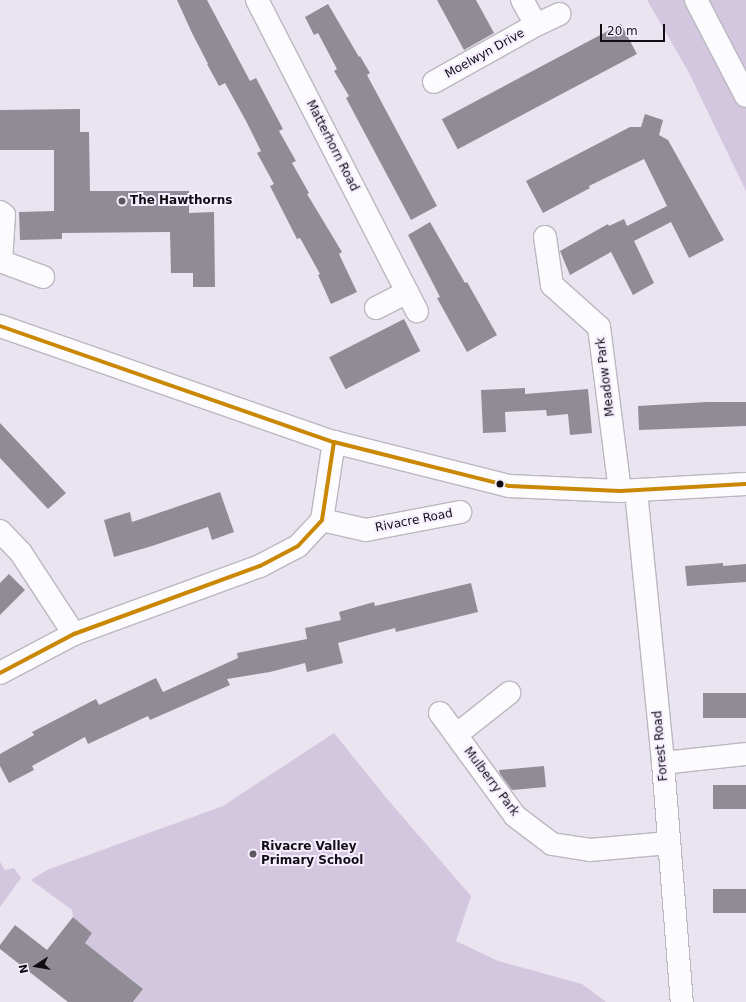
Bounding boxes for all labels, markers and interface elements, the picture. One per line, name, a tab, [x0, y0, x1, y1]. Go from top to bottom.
scale bar	[602, 16, 667, 42]
text: 20 m	[607, 24, 638, 38]
street label: Moelwyn Drive	[443, 26, 527, 82]
street label: Matterhorn Road	[303, 98, 361, 194]
place label: The Hawthorns	[130, 194, 232, 208]
marker: The Hawthorns	[117, 196, 127, 206]
street label: Meadow Park	[594, 337, 618, 417]
unlabelled marker	[495, 479, 505, 489]
street label: Rivacre Road	[374, 506, 454, 536]
street label: Forest Road	[651, 710, 671, 782]
street label: Mulberry Park	[460, 745, 522, 819]
place label: Rivacre Valley Primary School	[261, 840, 363, 868]
marker: Rivacre Valley Primary School	[248, 849, 258, 859]
north arrow	[16, 946, 56, 986]
text: N	[16, 963, 31, 974]

